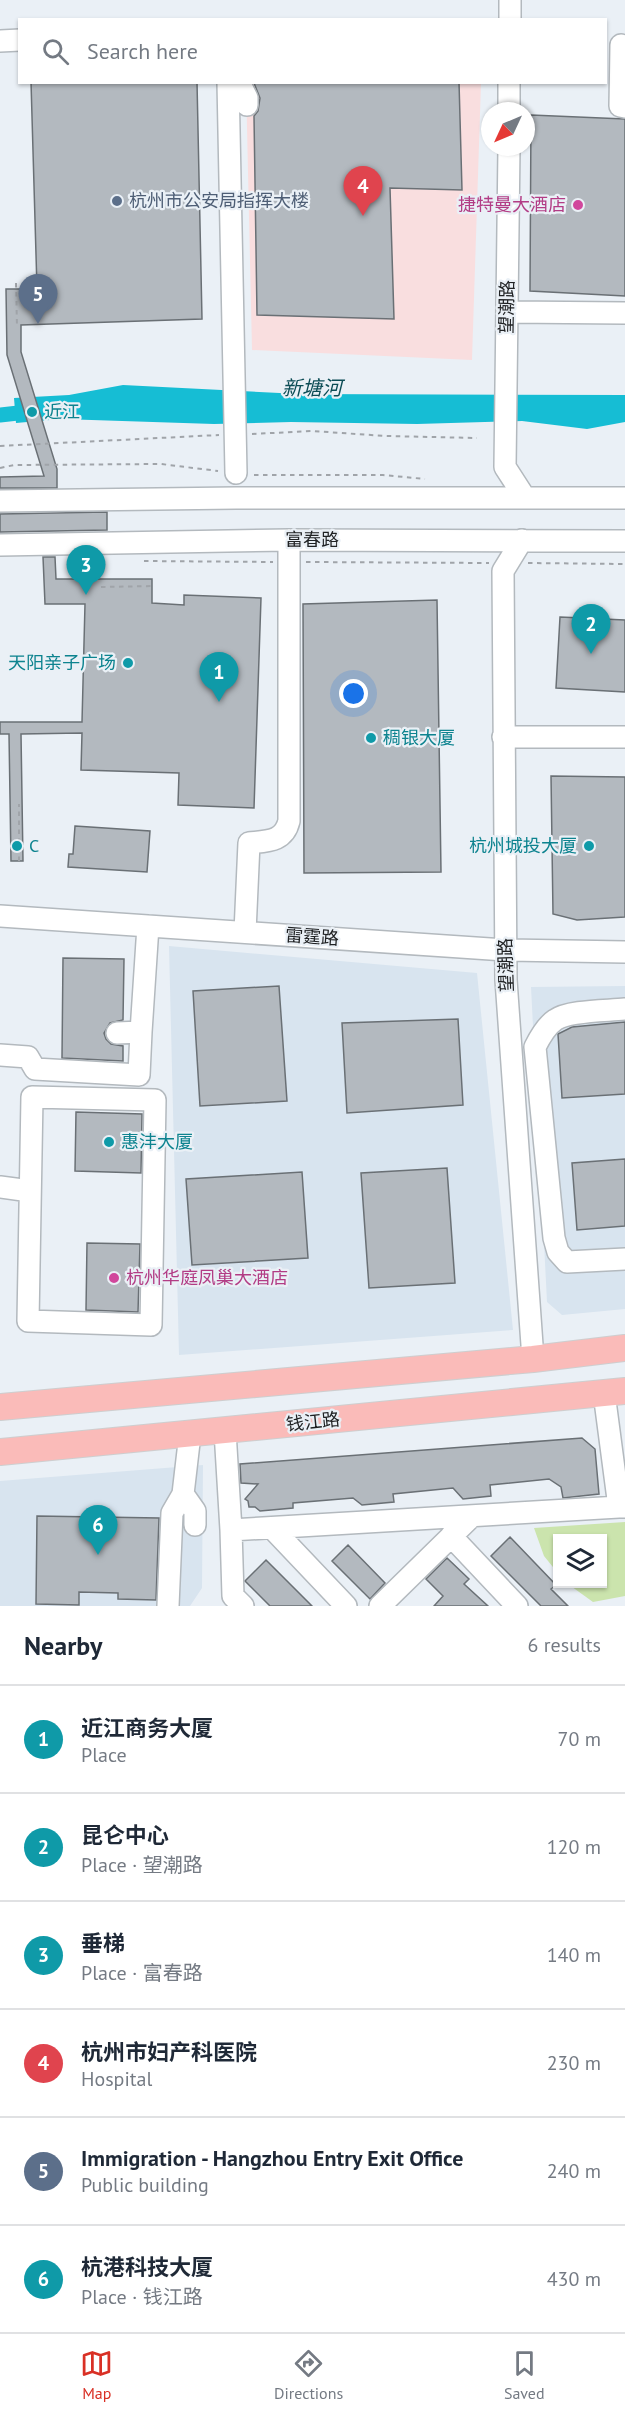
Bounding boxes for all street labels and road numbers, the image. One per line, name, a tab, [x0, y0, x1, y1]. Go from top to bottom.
street label: 望潮路	[495, 280, 518, 334]
street label: 富春路	[285, 528, 339, 551]
street label: 雷霆路	[284, 923, 340, 950]
street label: 望潮路	[493, 938, 518, 992]
street label: 钱江路	[285, 1407, 341, 1436]

